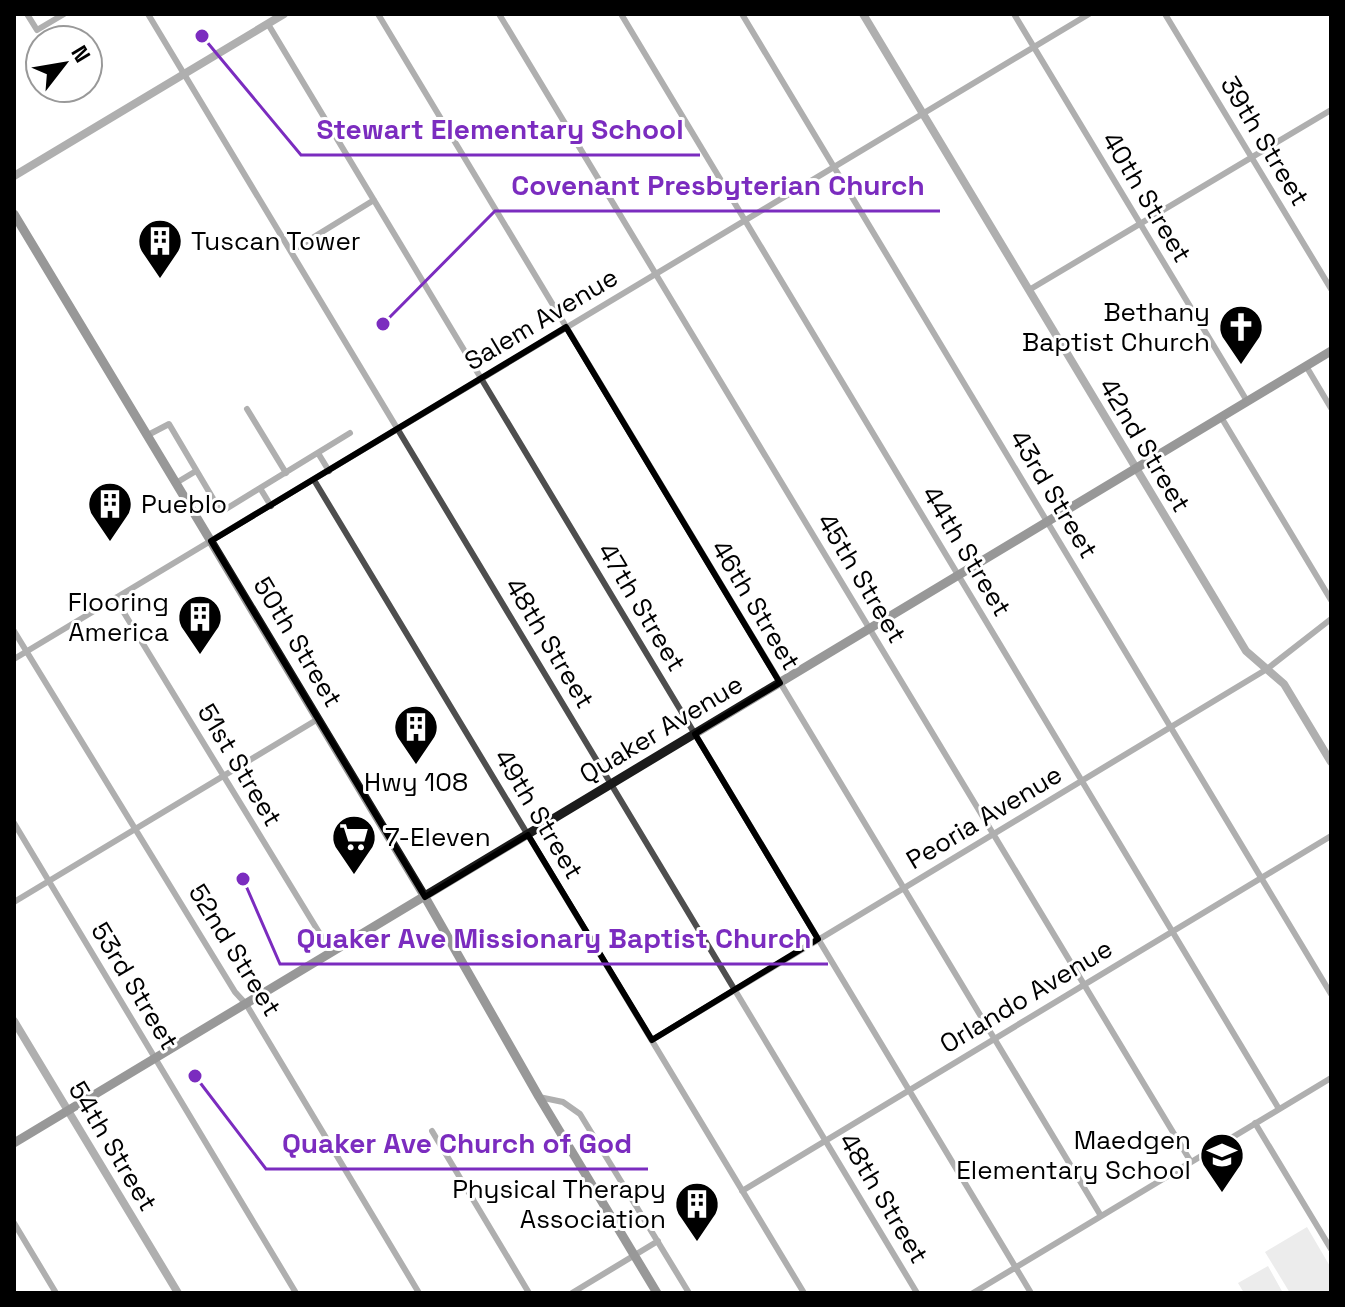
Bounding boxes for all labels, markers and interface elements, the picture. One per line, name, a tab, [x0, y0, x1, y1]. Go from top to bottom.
north arrow	[24, 24, 104, 104]
text: N	[65, 40, 97, 67]
street label: 39th Street	[1213, 70, 1317, 212]
callout: Stewart Elementary School	[301, 103, 700, 155]
text: Stewart Elementary School	[316, 111, 684, 147]
street label: 40th Street	[1095, 125, 1199, 269]
callout: Covenant Presbyterian Church	[495, 159, 940, 211]
text: Covenant Presbyterian Church	[511, 167, 925, 203]
building icon: Tuscan Tower	[136, 217, 184, 280]
place label: Tuscan Tower	[191, 224, 361, 258]
street label: Salem Avenue	[458, 260, 624, 378]
place label: Bethany Baptist Church	[1022, 295, 1210, 359]
church icon: Bethany Baptist Church	[1217, 303, 1265, 366]
street label: 42nd Street	[1092, 372, 1198, 518]
street label: 43rd Street	[1002, 423, 1106, 565]
street label: 44th Street	[915, 479, 1019, 623]
building icon: Pueblo	[86, 480, 134, 543]
place label: Pueblo	[141, 487, 227, 521]
street label: 45th Street	[810, 507, 914, 649]
street label: 46th Street	[704, 534, 808, 676]
street label: 47th Street	[590, 536, 694, 678]
street label: 50th Street	[246, 571, 350, 713]
street label: 48th Street	[498, 571, 602, 715]
place label: Flooring America	[68, 585, 169, 649]
building icon: Flooring America	[176, 593, 224, 656]
street label: Quaker Avenue	[573, 667, 749, 791]
street label: 51st Street	[190, 697, 290, 833]
building icon: Hwy 108	[392, 703, 440, 766]
street label: 49th Street	[487, 743, 591, 885]
street label: Peoria Avenue	[900, 757, 1068, 877]
place label: Hwy 108	[364, 765, 468, 799]
supermarket icon: 7-Eleven	[330, 813, 378, 876]
place label: 7-Eleven	[385, 820, 491, 854]
street label: 52nd Street	[181, 877, 289, 1023]
callout: Quaker Ave Missionary Baptist Church	[280, 912, 828, 964]
street label: 53rd Street	[83, 916, 187, 1056]
text: Quaker Ave Missionary Baptist Church	[296, 920, 812, 956]
street label: Orlando Avenue	[933, 931, 1119, 1061]
street label: 54th Street	[61, 1075, 165, 1217]
callout: Quaker Ave Church of God	[266, 1117, 648, 1169]
place label: Maedgen Elementary School	[956, 1123, 1191, 1187]
text: Quaker Ave Church of God	[282, 1125, 632, 1161]
street label: 48th Street	[832, 1126, 936, 1270]
school or university icon: Maedgen Elementary School	[1198, 1131, 1246, 1194]
place label: Physical Therapy Association	[452, 1172, 666, 1236]
building icon: Physical Therapy Association	[673, 1180, 721, 1243]

